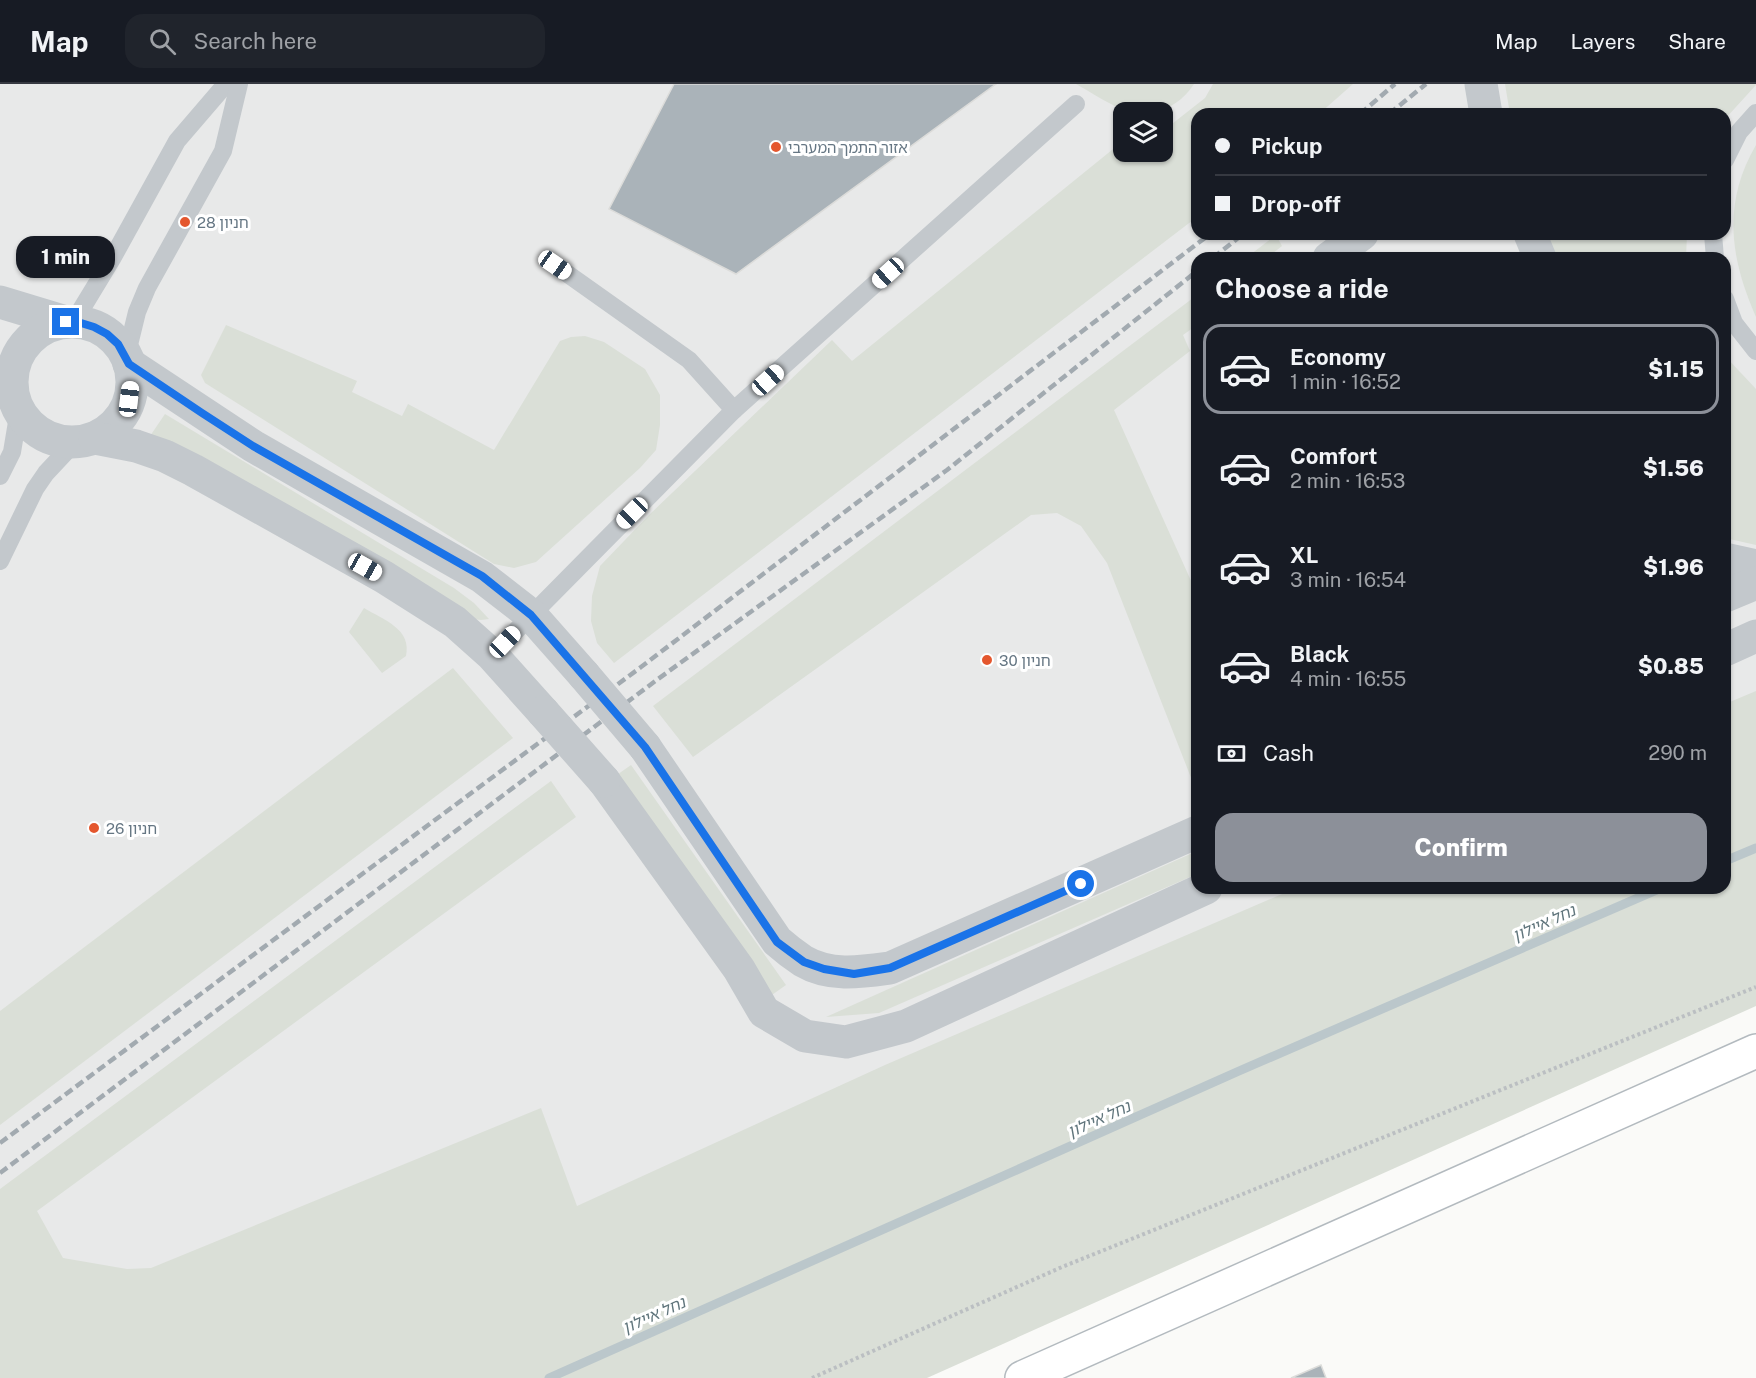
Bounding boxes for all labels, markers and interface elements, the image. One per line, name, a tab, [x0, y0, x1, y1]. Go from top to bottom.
search box	[125, 14, 545, 68]
text: Map	[30, 25, 89, 58]
icon: search	[146, 25, 179, 58]
text: Search here	[194, 28, 317, 54]
text: Map	[1495, 29, 1538, 54]
text: Layers	[1571, 29, 1635, 54]
text: Share	[1668, 29, 1726, 54]
map controls	[1113, 102, 1173, 162]
button: layers	[1113, 102, 1173, 162]
text: Pickup	[1251, 133, 1322, 159]
place label: אזור התמך המערבי	[788, 139, 908, 156]
marker: אזור התמך המערבי	[769, 140, 783, 154]
text: Drop-off	[1251, 191, 1341, 217]
place label: חניון 28	[197, 214, 249, 231]
marker: חניון 28	[178, 215, 192, 229]
callout: 1 min	[16, 235, 116, 277]
text: 1 min	[41, 245, 90, 269]
car	[535, 247, 575, 283]
car	[869, 254, 907, 292]
text: Choose a ride	[1215, 272, 1389, 304]
route end	[52, 308, 79, 335]
icon: car	[1218, 342, 1272, 396]
text: Economy	[1290, 344, 1386, 370]
text: $1.15	[1648, 356, 1704, 382]
car	[749, 361, 787, 399]
text: 1 min · 16:52	[1290, 370, 1401, 394]
car	[118, 380, 140, 418]
icon: car	[1218, 441, 1272, 495]
text: Comfort	[1290, 443, 1377, 469]
text: $1.56	[1643, 455, 1704, 481]
text: 2 min · 16:53	[1290, 469, 1405, 493]
car	[613, 494, 651, 532]
icon: car	[1218, 540, 1272, 594]
text: XL	[1290, 542, 1318, 568]
car	[345, 550, 385, 584]
text: $1.96	[1643, 554, 1704, 580]
text: 3 min · 16:54	[1290, 568, 1406, 592]
car	[486, 623, 524, 661]
icon: car	[1218, 639, 1272, 693]
text: Black	[1290, 641, 1349, 667]
place label: חניון 30	[999, 652, 1051, 669]
marker: חניון 30	[980, 653, 994, 667]
text: $0.85	[1638, 653, 1704, 679]
text: 4 min · 16:55	[1290, 667, 1406, 691]
icon: cash	[1215, 737, 1248, 770]
text: Cash	[1263, 740, 1314, 766]
text: 290 m	[1648, 741, 1707, 765]
button: Confirm	[1215, 813, 1707, 882]
place label: חניון 26	[106, 820, 157, 837]
marker: חניון 26	[87, 821, 101, 835]
route start	[1067, 870, 1094, 897]
water label: נחל איילון	[1510, 900, 1579, 945]
water label: נחל איילון	[1065, 1096, 1134, 1141]
water label: נחל איילון	[620, 1292, 689, 1337]

